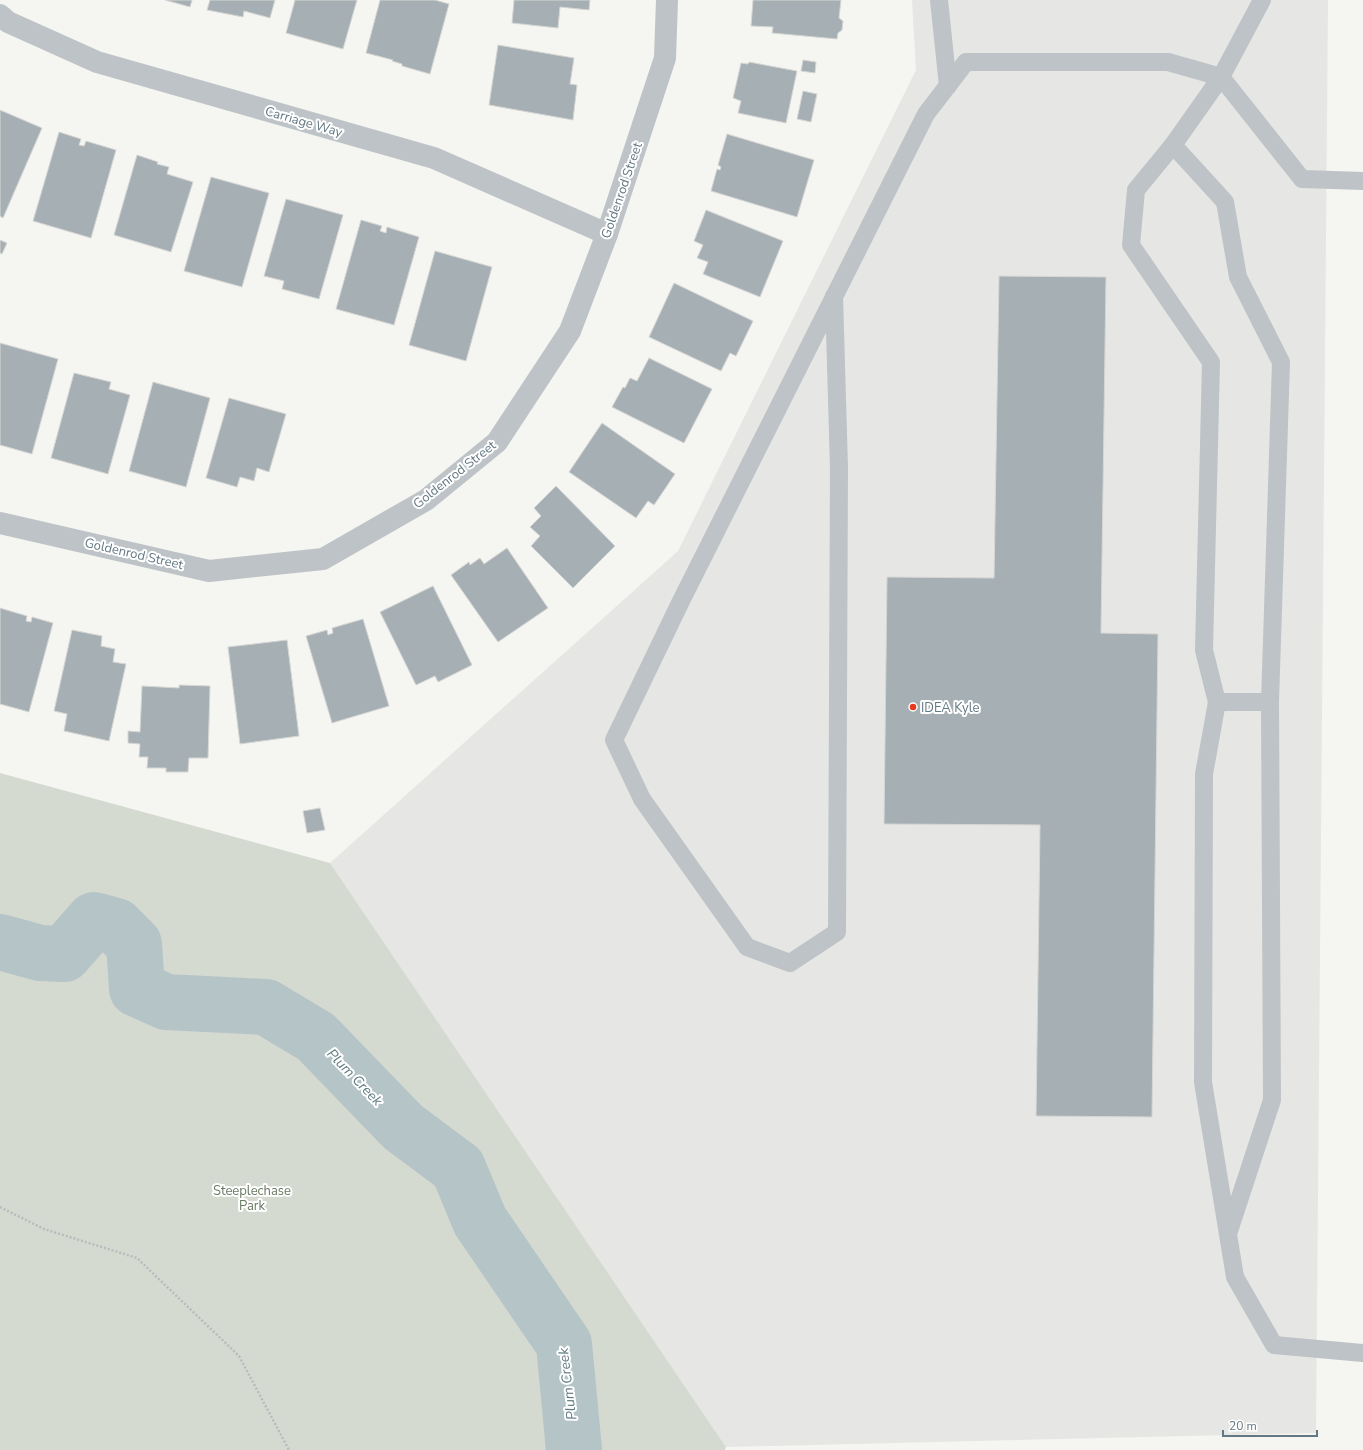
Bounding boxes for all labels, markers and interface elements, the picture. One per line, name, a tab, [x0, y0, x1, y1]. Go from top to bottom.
street label: Carriage Way	[263, 102, 345, 142]
street label: Goldenrod Street	[597, 139, 647, 241]
street label: Goldenrod Street	[409, 436, 500, 513]
street label: Goldenrod Street	[83, 534, 185, 574]
place label: IDEA Kyle	[921, 699, 979, 717]
marker: IDEA Kyle	[908, 702, 918, 712]
water label: Plum Creek	[323, 1045, 387, 1111]
park label: Steeplechase Park	[213, 1182, 291, 1215]
water label: Plum Creek	[554, 1346, 581, 1421]
scale bar	[1223, 1412, 1317, 1438]
text: 20 m	[1229, 1418, 1257, 1434]

